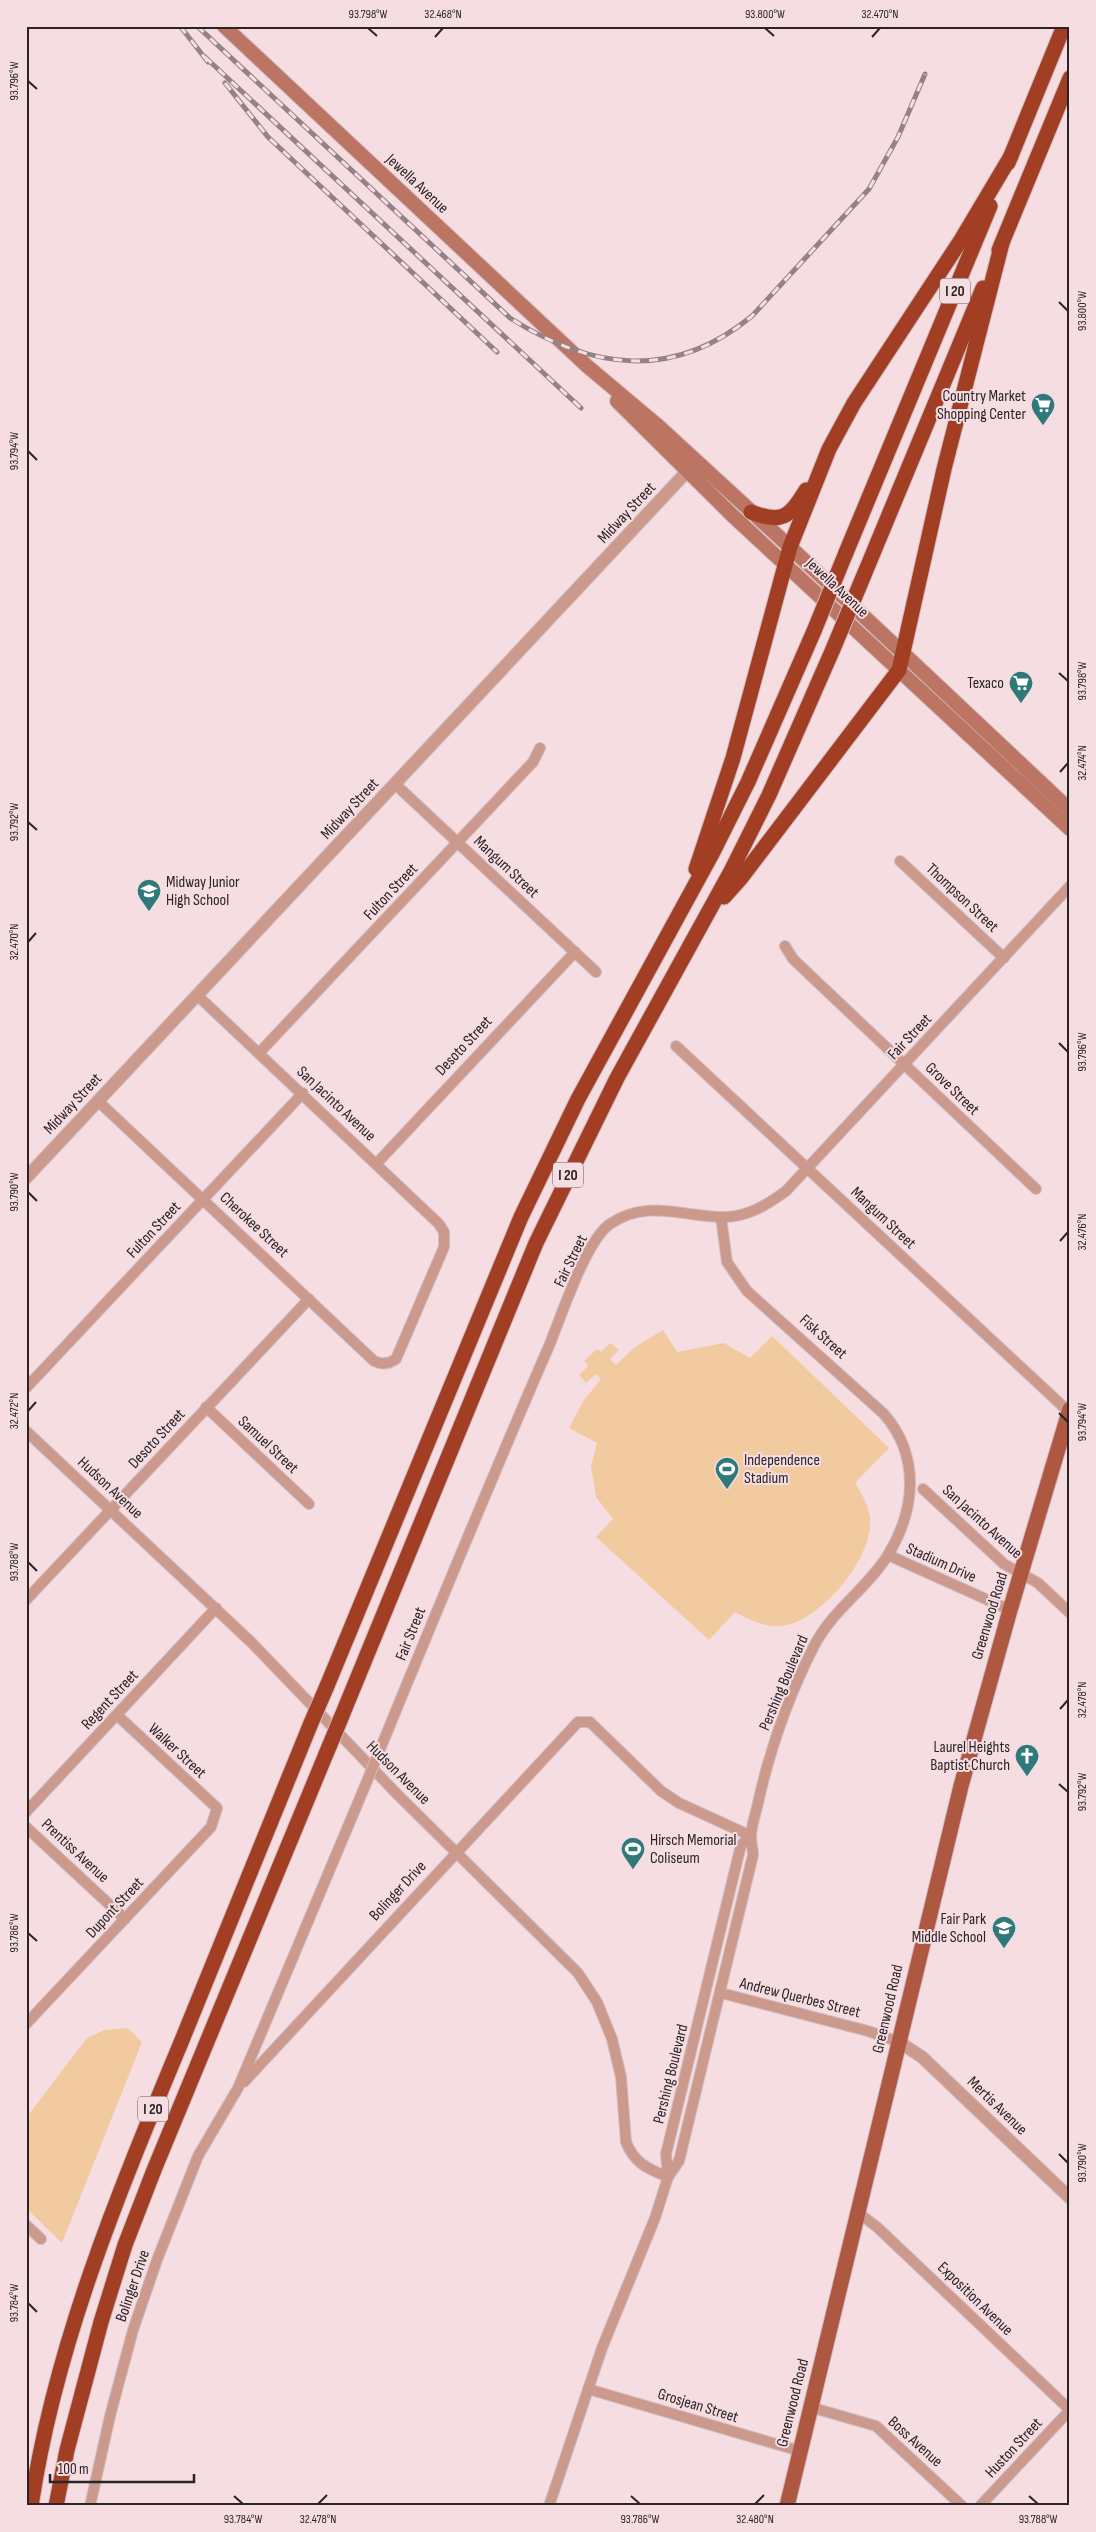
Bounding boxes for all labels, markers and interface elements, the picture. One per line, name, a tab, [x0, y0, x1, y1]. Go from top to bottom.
text: 93.798°W	[349, 7, 388, 22]
text: 32.468°N	[424, 7, 462, 22]
text: 93.800°W	[745, 7, 785, 22]
text: 32.470°N	[862, 7, 898, 22]
text: 93.796°W	[7, 61, 22, 101]
street label: Jewella Avenue	[381, 150, 452, 218]
road number: I 20	[940, 278, 970, 304]
text: 93.800°W	[1075, 291, 1090, 331]
place label: Country Market Shopping Center	[937, 387, 1026, 424]
supermarket icon: Country Market Shopping Center	[1030, 392, 1056, 426]
text: 93.794°W	[7, 432, 22, 470]
street label: Midway Street	[594, 478, 660, 547]
street label: Jewella Avenue	[801, 554, 872, 622]
text: 93.798°W	[1075, 661, 1090, 700]
supermarket icon: Texaco	[1008, 670, 1034, 704]
place label: Texaco	[967, 674, 1004, 693]
text: 32.474°N	[1075, 745, 1090, 781]
street label: Midway Street	[317, 774, 383, 843]
text: 93.792°W	[7, 802, 22, 841]
street label: Mangum Street	[469, 832, 543, 902]
street label: Fulton Street	[360, 860, 422, 924]
street label: Thompson Street	[922, 860, 1002, 936]
place label: Midway Junior High School	[166, 873, 240, 910]
school or university icon: Midway Junior High School	[136, 878, 162, 912]
text: 32.470°N	[7, 924, 22, 960]
street label: Fair Street	[884, 1010, 936, 1064]
street label: Desoto Street	[432, 1012, 496, 1080]
text: 93.796°W	[1075, 1032, 1090, 1072]
street label: Grove Street	[921, 1059, 983, 1119]
street label: San Jacinto Avenue	[293, 1063, 379, 1145]
street label: Midway Street	[40, 1069, 106, 1138]
road number: I 20	[553, 1162, 583, 1188]
text: 93.790°W	[7, 1172, 22, 1212]
street label: Mangum Street	[846, 1183, 920, 1253]
street label: Cherokee Street	[216, 1188, 292, 1262]
street label: Fulton Street	[123, 1198, 185, 1262]
text: 32.476°N	[1075, 1214, 1090, 1250]
street label: Fair Street	[550, 1232, 592, 1290]
street label: Fisk Street	[795, 1311, 851, 1363]
text: 32.472°N	[7, 1393, 22, 1429]
text: 93.794°W	[1075, 1403, 1090, 1441]
street label: Desoto Street	[125, 1405, 189, 1473]
street label: Samuel Street	[234, 1412, 302, 1478]
place label: Independence Stadium	[744, 1451, 820, 1488]
street label: Hudson Avenue	[73, 1453, 147, 1523]
sports icon: Independence Stadium	[714, 1456, 740, 1490]
street label: San Jacinto Avenue	[938, 1481, 1026, 1563]
street label: Stadium Drive	[903, 1539, 979, 1587]
text: 93.788°W	[7, 1542, 22, 1581]
street label: Greenwood Road	[968, 1570, 1012, 1662]
street label: Fair Street	[392, 1604, 430, 1663]
street label: Pershing Boulevard	[755, 1632, 813, 1734]
street label: Regent Street	[78, 1666, 142, 1734]
text: 32.478°N	[1075, 1682, 1090, 1718]
street label: Walker Street	[144, 1719, 210, 1783]
street label: Hudson Avenue	[362, 1737, 434, 1809]
place label: Laurel Heights Baptist Church	[930, 1738, 1010, 1775]
church icon: Laurel Heights Baptist Church	[1014, 1743, 1040, 1777]
text: 93.792°W	[1075, 1772, 1090, 1811]
street label: Prentiss Avenue	[37, 1815, 113, 1887]
place label: Hirsch Memorial Coliseum	[650, 1831, 737, 1868]
sports icon: Hirsch Memorial Coliseum	[620, 1836, 646, 1870]
street label: Bolinger Drive	[366, 1857, 430, 1925]
street label: Dupont Street	[82, 1874, 148, 1942]
place label: Fair Park Middle School	[912, 1910, 986, 1947]
text: 93.786°W	[7, 1913, 22, 1952]
school or university icon: Fair Park Middle School	[991, 1915, 1017, 1949]
street label: Greenwood Road	[869, 1963, 907, 2055]
street label: Andrew Querbes Street	[737, 1974, 862, 2022]
street label: Pershing Boulevard	[649, 2022, 693, 2126]
street label: Mertis Avenue	[963, 2073, 1031, 2139]
road number: I 20	[138, 2096, 168, 2122]
text: 93.790°W	[1075, 2143, 1090, 2183]
street label: Bolinger Drive	[112, 2248, 154, 2324]
street label: Exposition Avenue	[933, 2258, 1017, 2340]
text: 93.784°W	[7, 2284, 22, 2322]
street label: Greenwood Road	[773, 2357, 813, 2449]
street label: Grosjean Street	[655, 2385, 741, 2427]
street label: Boss Avenue	[884, 2413, 946, 2471]
street label: Huston Street	[981, 2414, 1047, 2482]
scale bar	[50, 2452, 194, 2484]
text: 100 m	[58, 2460, 89, 2479]
text: 93.784°W	[224, 2512, 262, 2527]
text: 32.478°N	[300, 2512, 336, 2527]
text: 93.786°W	[621, 2512, 660, 2527]
text: 32.480°N	[736, 2512, 774, 2527]
text: 93.788°W	[1019, 2512, 1058, 2527]

